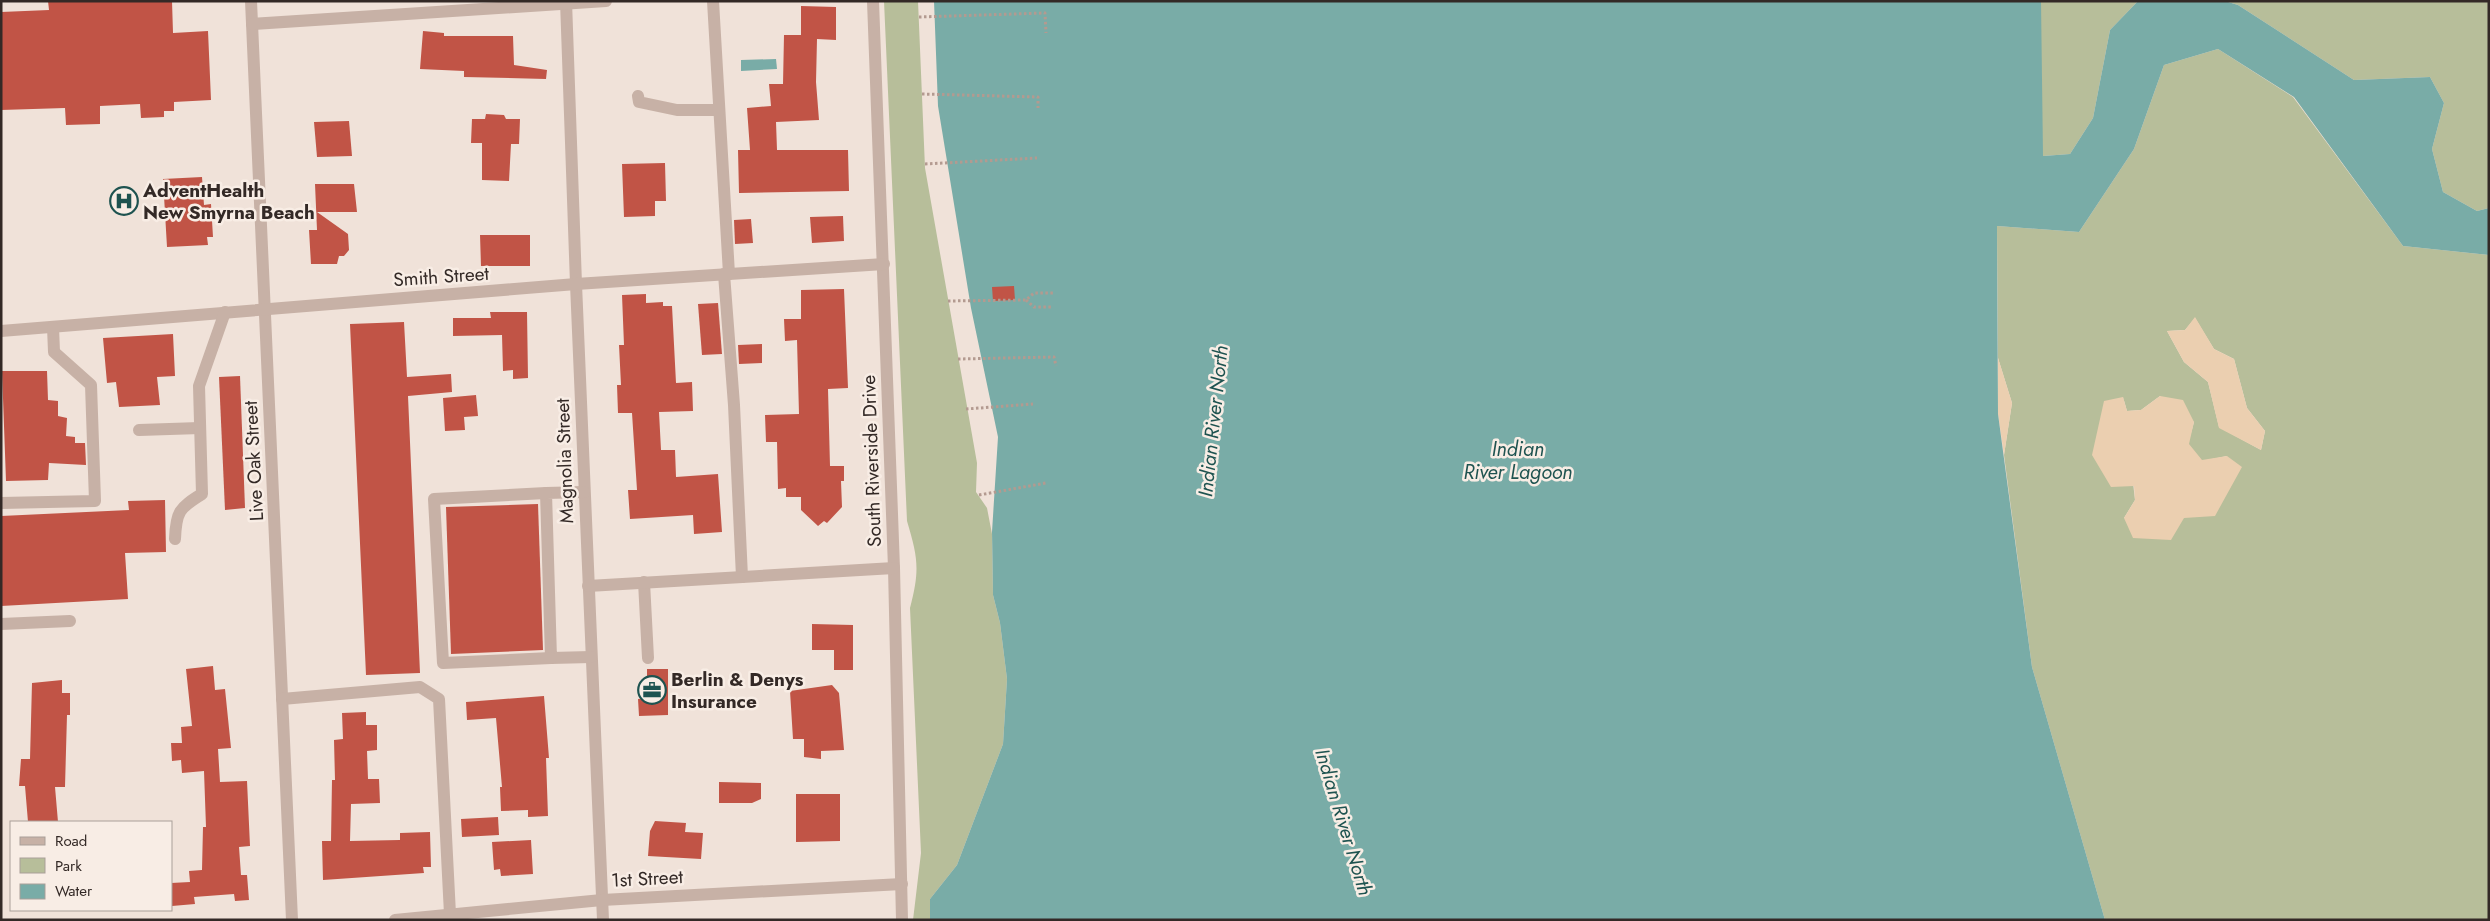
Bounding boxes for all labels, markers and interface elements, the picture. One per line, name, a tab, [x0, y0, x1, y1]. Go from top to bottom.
place label: AdventHealth New Smyrna Beach	[142, 177, 315, 226]
hospital icon: AdventHealth New Smyrna Beach	[109, 186, 139, 216]
street label: Smith Street	[392, 260, 490, 293]
water label: Indian River North	[1191, 344, 1236, 498]
street label: South Riverside Drive	[855, 374, 888, 547]
street label: Magnolia Street	[549, 398, 580, 524]
street label: Live Oak Street	[237, 400, 270, 522]
water label: Indian River Lagoon	[1463, 435, 1573, 487]
place label: Berlin & Denys Insurance	[671, 666, 804, 715]
office icon: Berlin & Denys Insurance	[637, 675, 667, 705]
water label: Indian River North	[1307, 745, 1380, 899]
legend	[10, 821, 172, 911]
text: Road	[55, 830, 87, 852]
text: Park	[55, 855, 82, 877]
street label: 1st Street	[610, 863, 684, 894]
text: Water	[55, 880, 93, 902]

